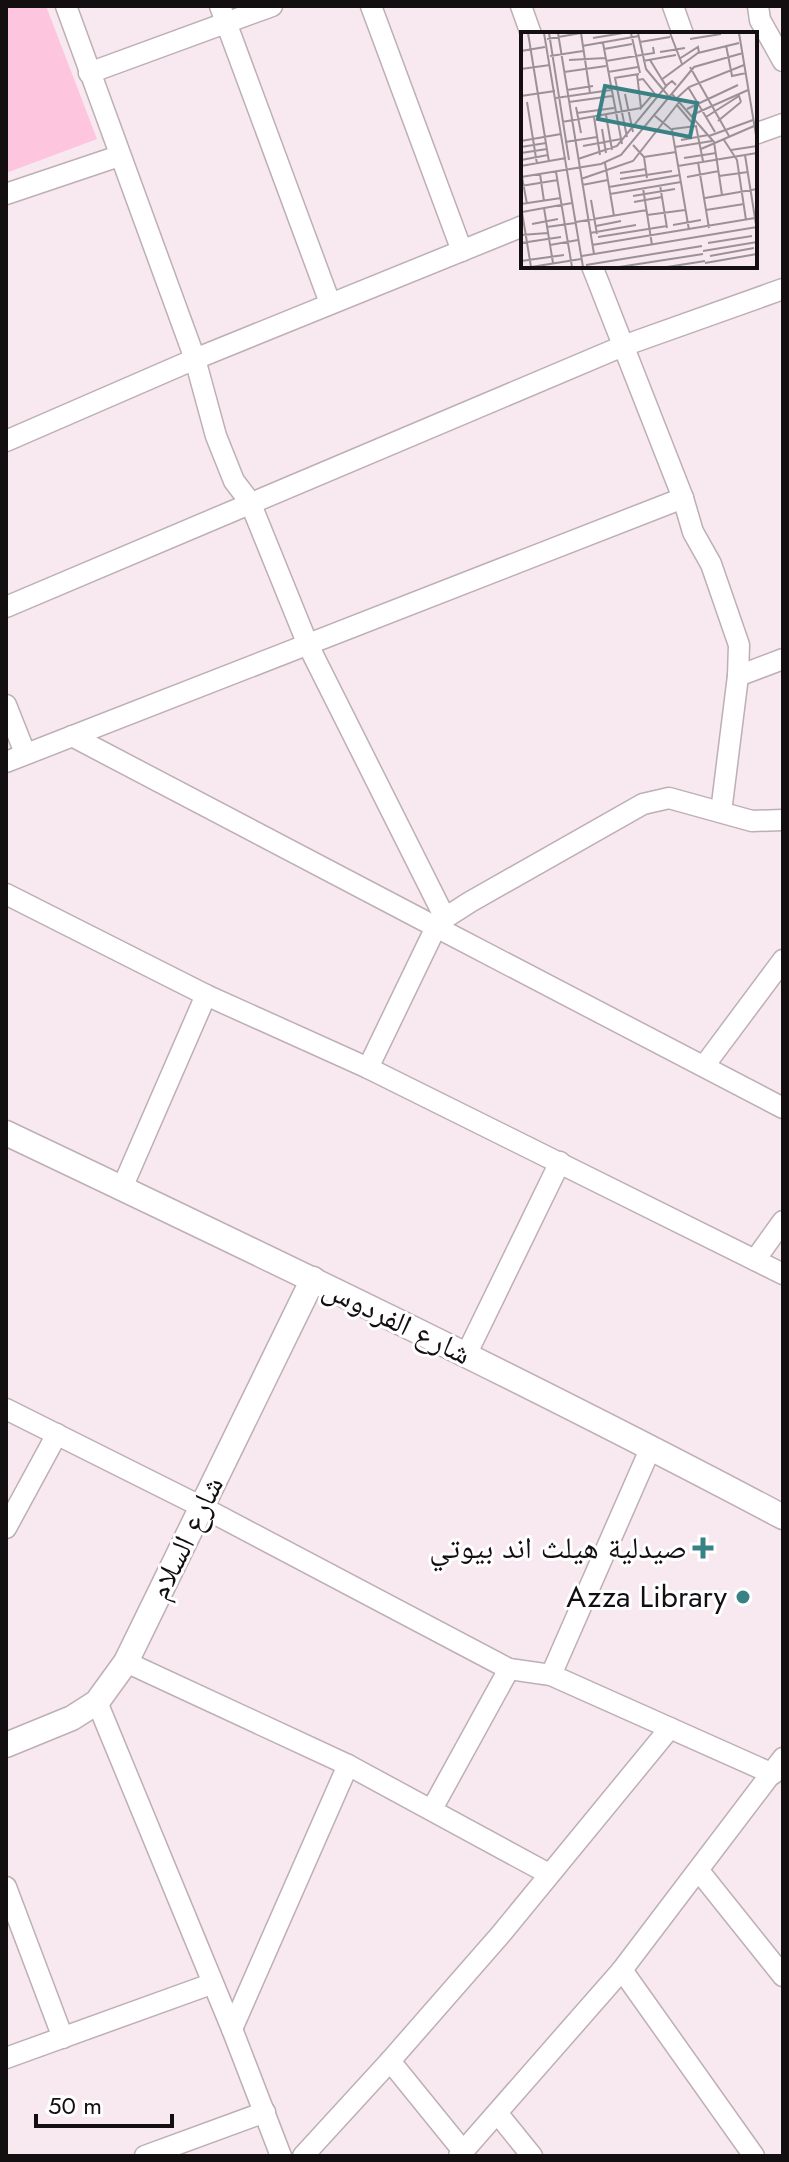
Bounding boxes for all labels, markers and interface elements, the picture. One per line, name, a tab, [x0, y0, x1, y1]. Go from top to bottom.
inset map	[521, 32, 757, 268]
street label: شارع الفردوس	[316, 1266, 479, 1375]
street label: شارع السلام	[137, 1469, 234, 1607]
place label: صيدلية هيلث اند بيوتي	[429, 1526, 687, 1572]
marker: صيدلية هيلث اند بيوتي	[694, 1539, 712, 1557]
place label: Azza Library	[566, 1575, 728, 1618]
marker: Azza Library	[734, 1588, 752, 1606]
scale bar	[36, 2078, 172, 2128]
text: 50 m	[48, 2088, 102, 2123]

